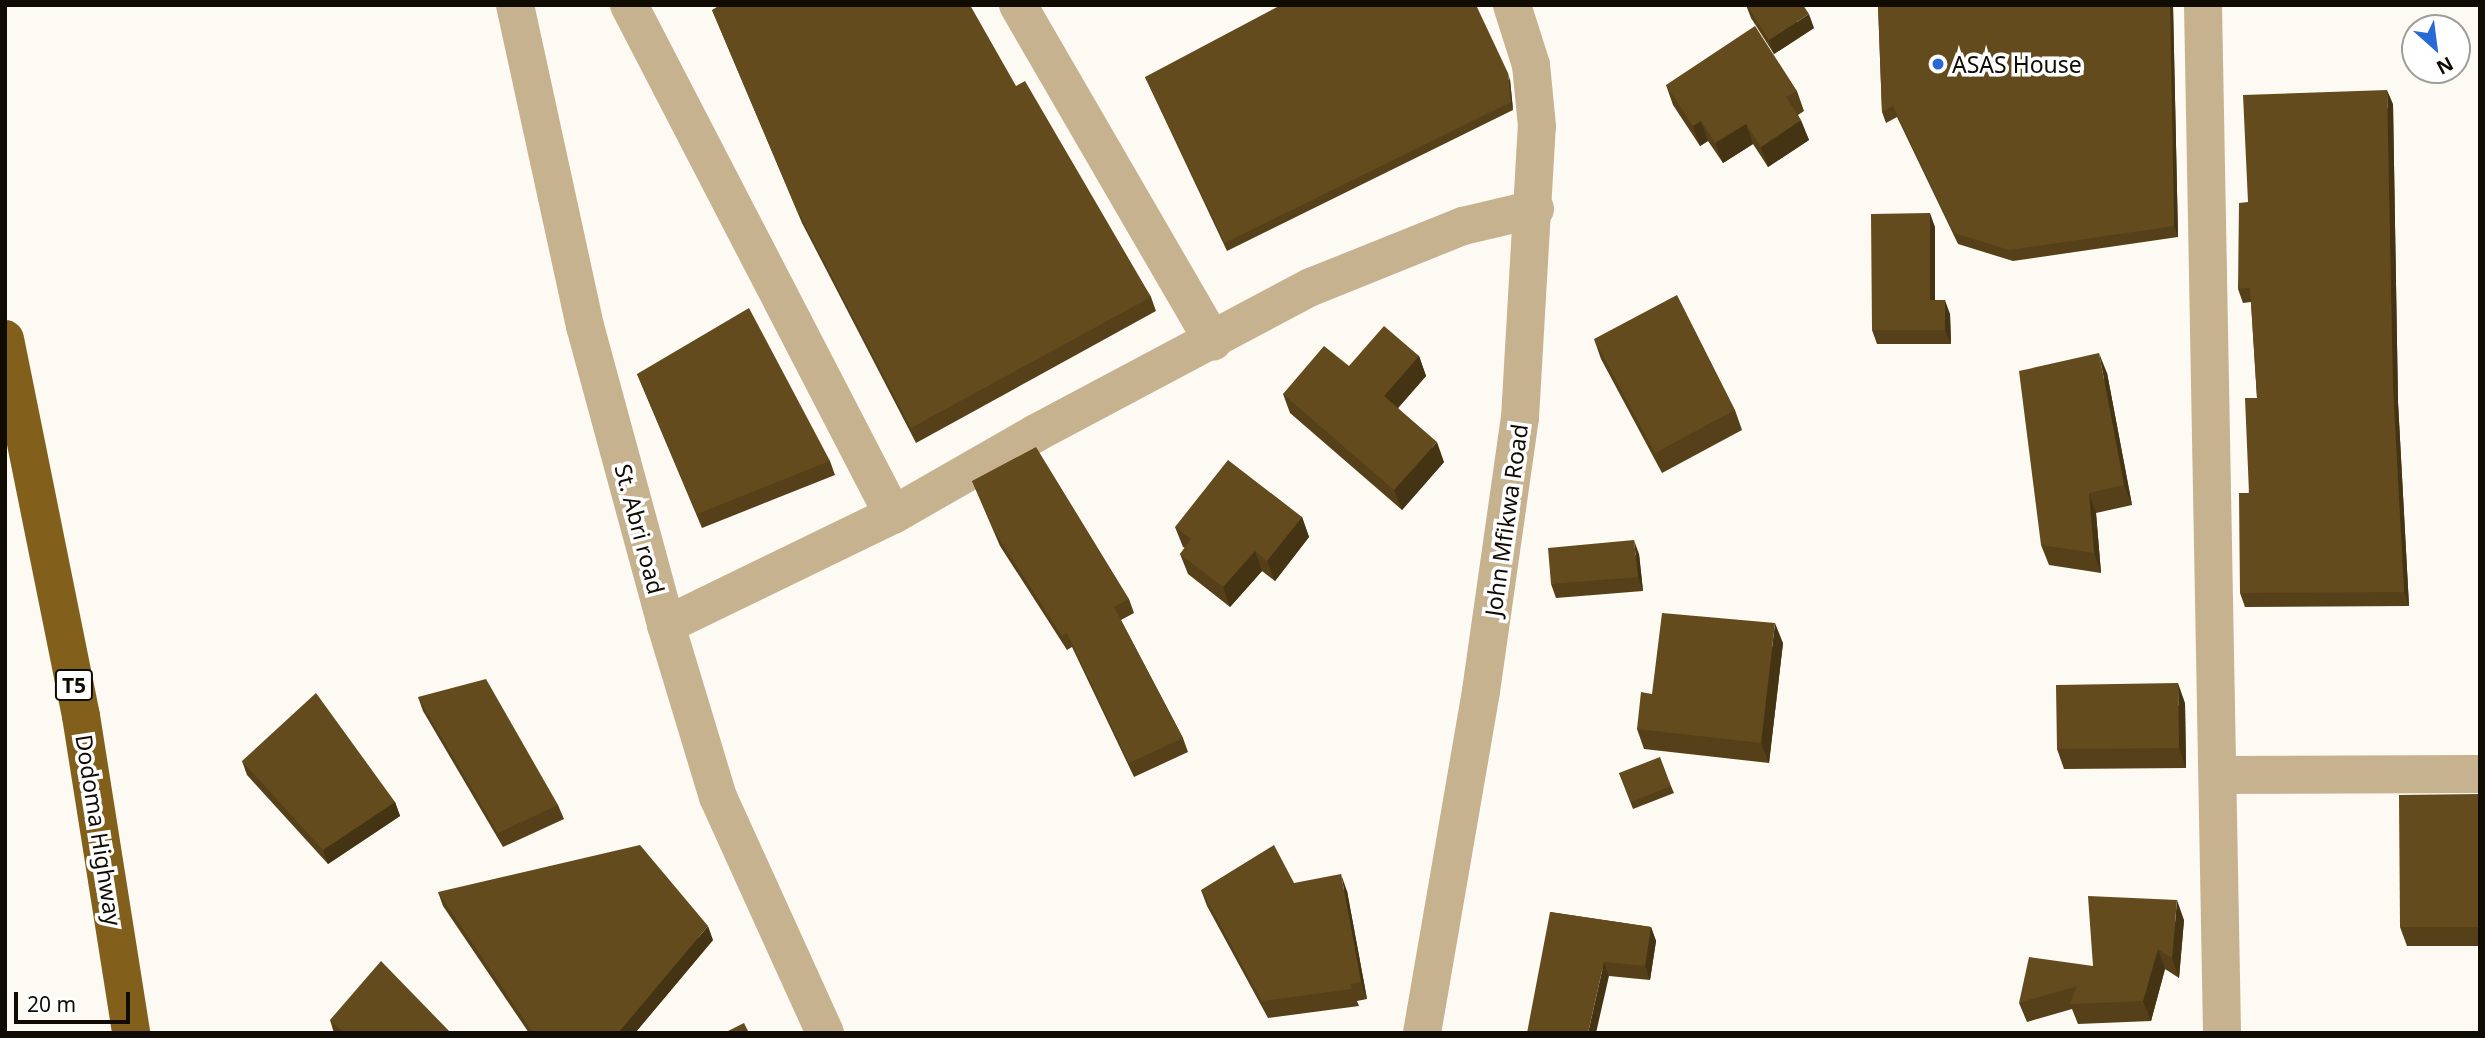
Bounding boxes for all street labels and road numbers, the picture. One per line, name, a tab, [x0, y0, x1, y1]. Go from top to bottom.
street label: John Mfikwa Road	[1479, 422, 1533, 618]
street label: St. Abri road	[609, 461, 671, 597]
road number: T5	[55, 668, 93, 702]
street label: Dodoma Highway	[70, 732, 128, 928]

